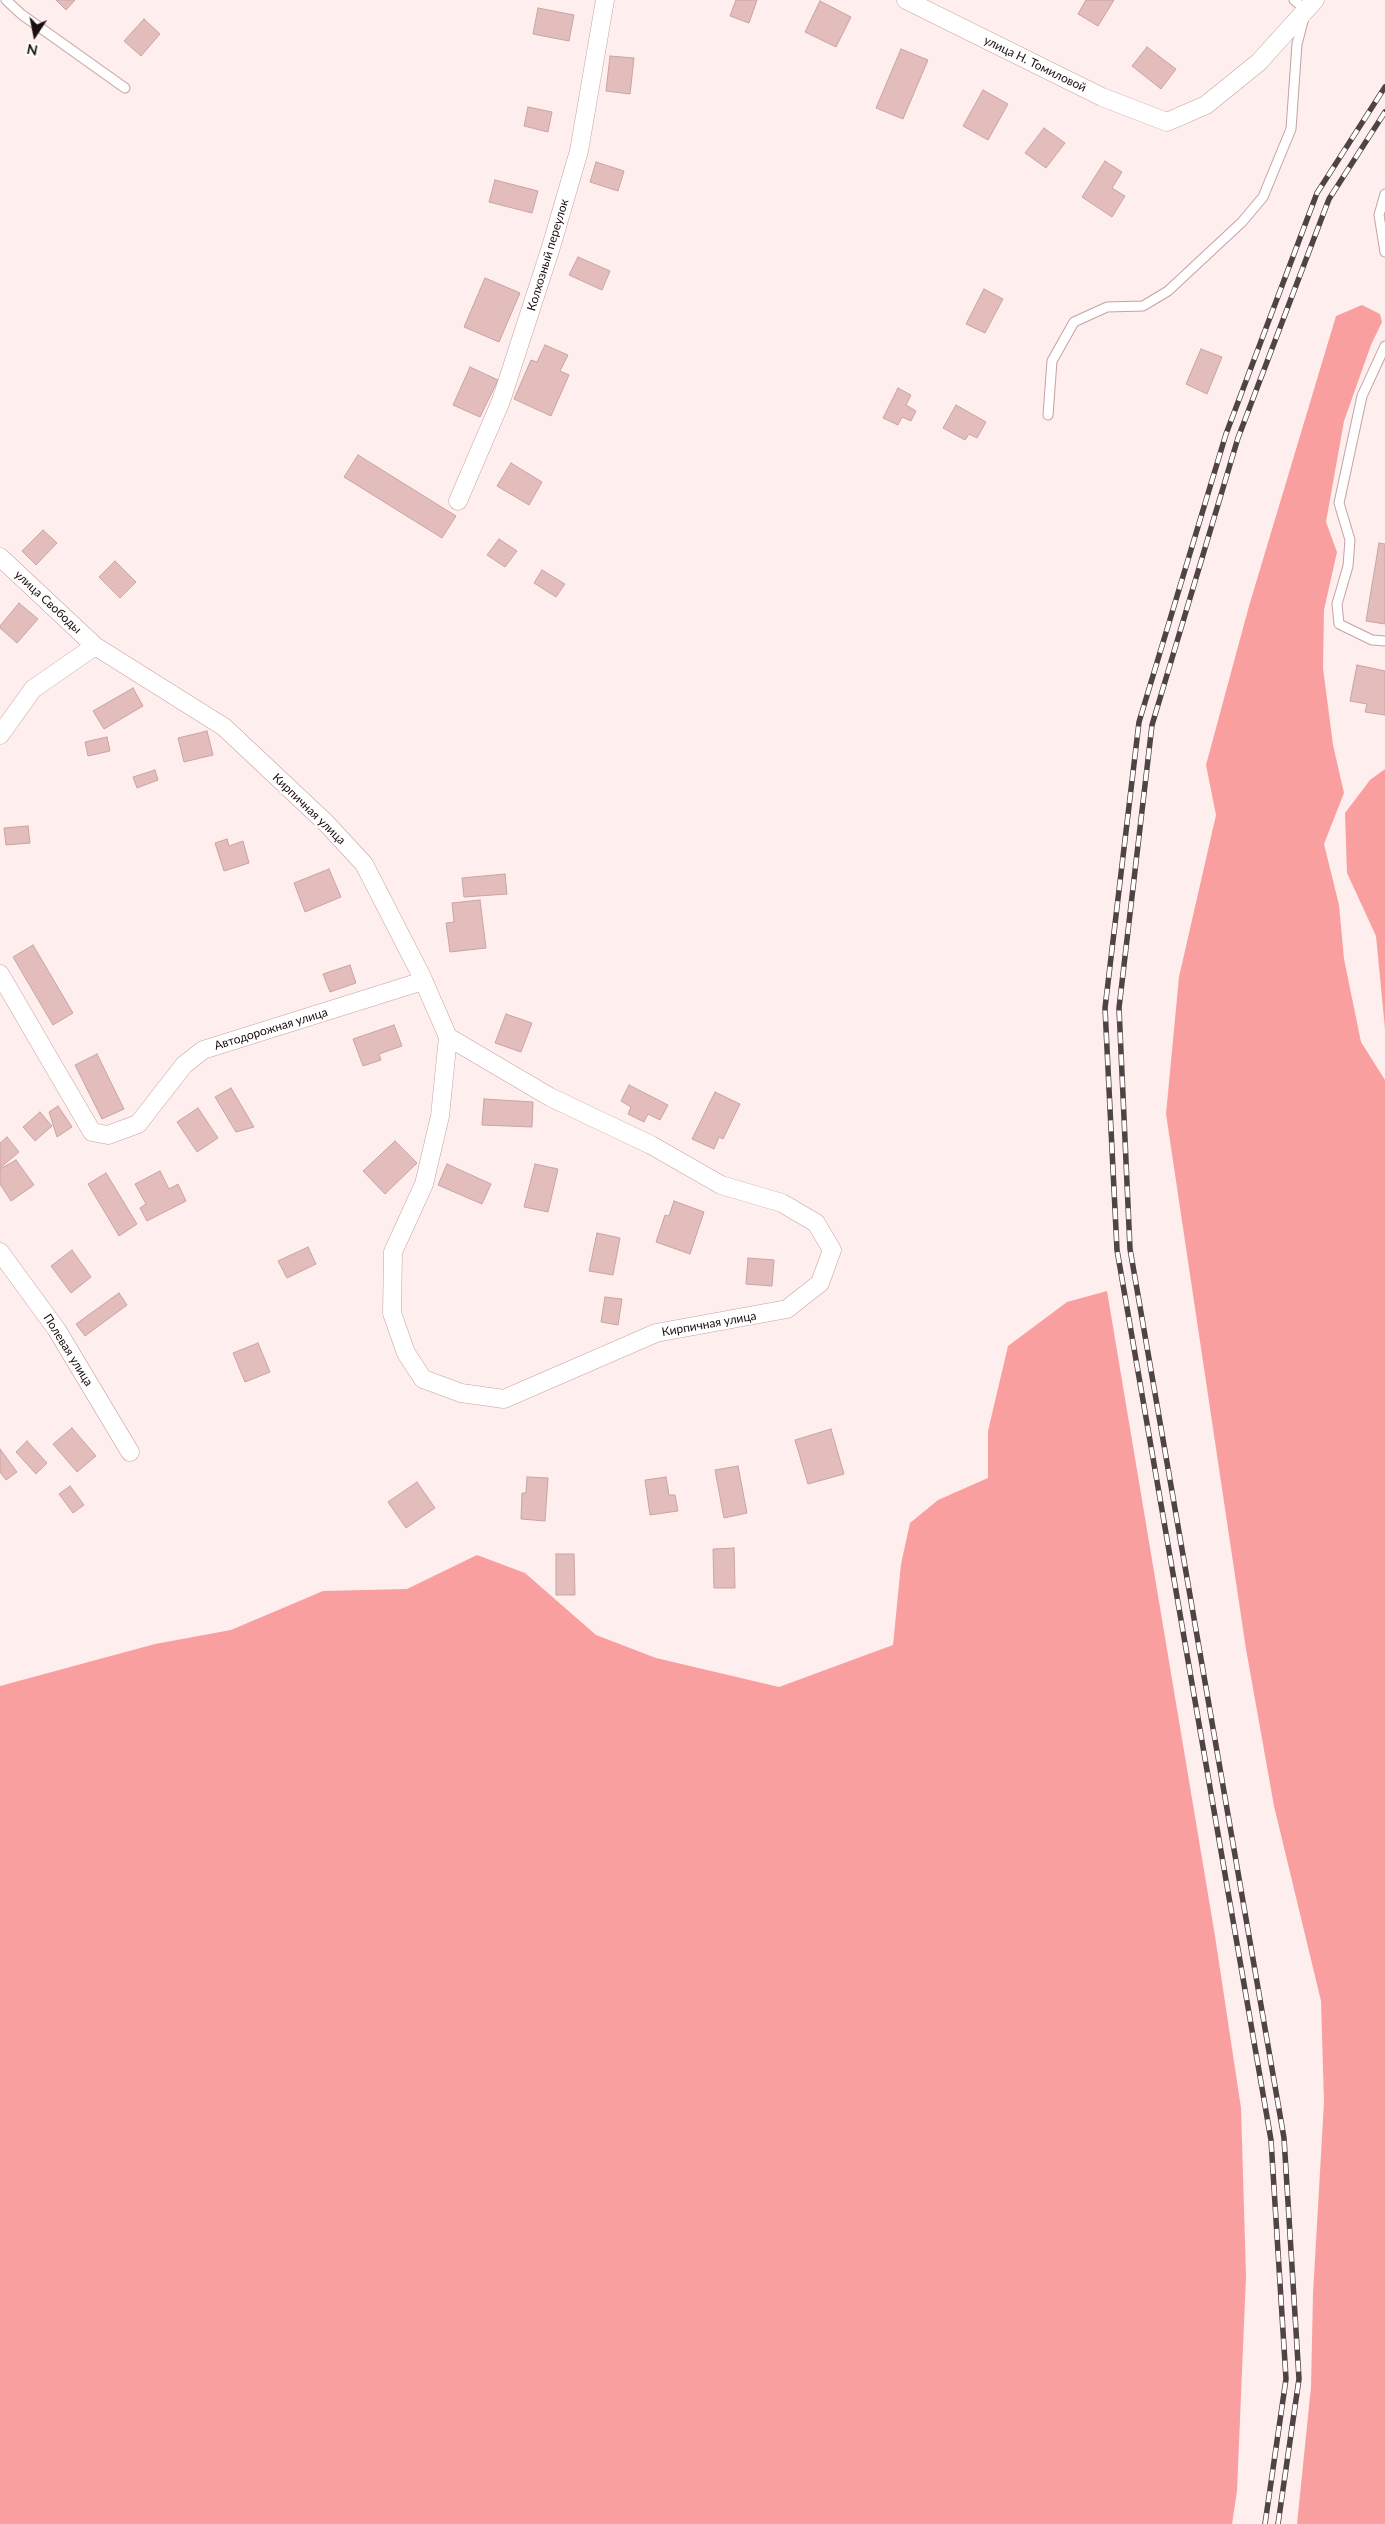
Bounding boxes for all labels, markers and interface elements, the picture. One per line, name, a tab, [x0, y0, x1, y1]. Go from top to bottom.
north arrow	[10, 10, 60, 60]
street label: улица Н. Томиловой	[981, 33, 1089, 95]
text: N	[25, 41, 39, 60]
street label: Колхозный переулок	[524, 197, 572, 313]
street label: улица Свободы	[12, 567, 84, 637]
street label: Кирпичная улица	[270, 771, 348, 847]
street label: Автодорожная улица	[213, 1005, 329, 1053]
street label: Кирпичная улица	[661, 1309, 757, 1339]
street label: Полевая улица	[40, 1311, 96, 1389]

